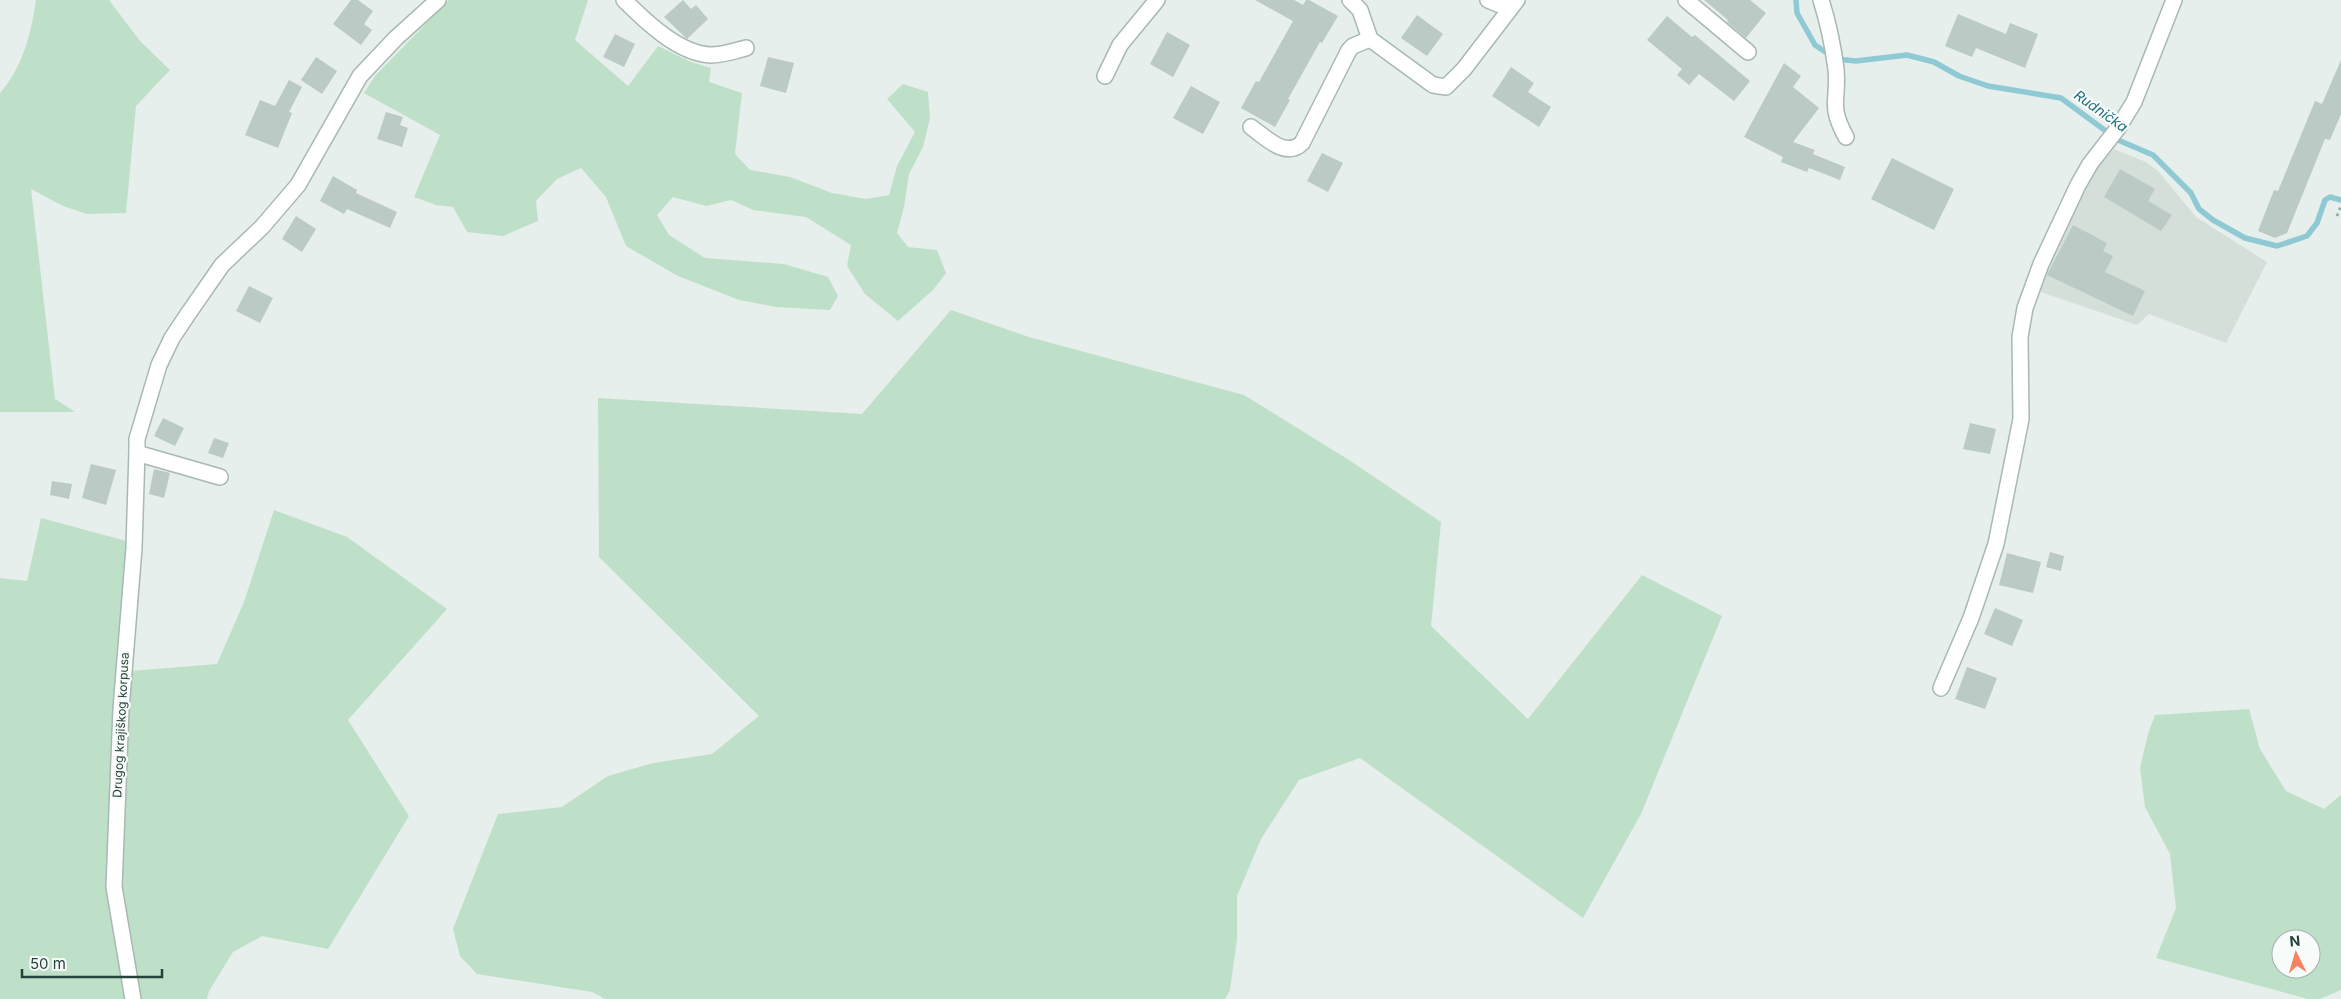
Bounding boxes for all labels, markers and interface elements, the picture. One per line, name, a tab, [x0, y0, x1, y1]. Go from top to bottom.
water label: Rudnička	[2071, 86, 2132, 135]
street label: Drugog krajiškog korpusa	[109, 652, 132, 798]
north arrow	[2271, 929, 2321, 979]
text: N	[2289, 932, 2301, 949]
scale bar	[22, 946, 162, 978]
text: 50 m	[30, 954, 66, 973]

